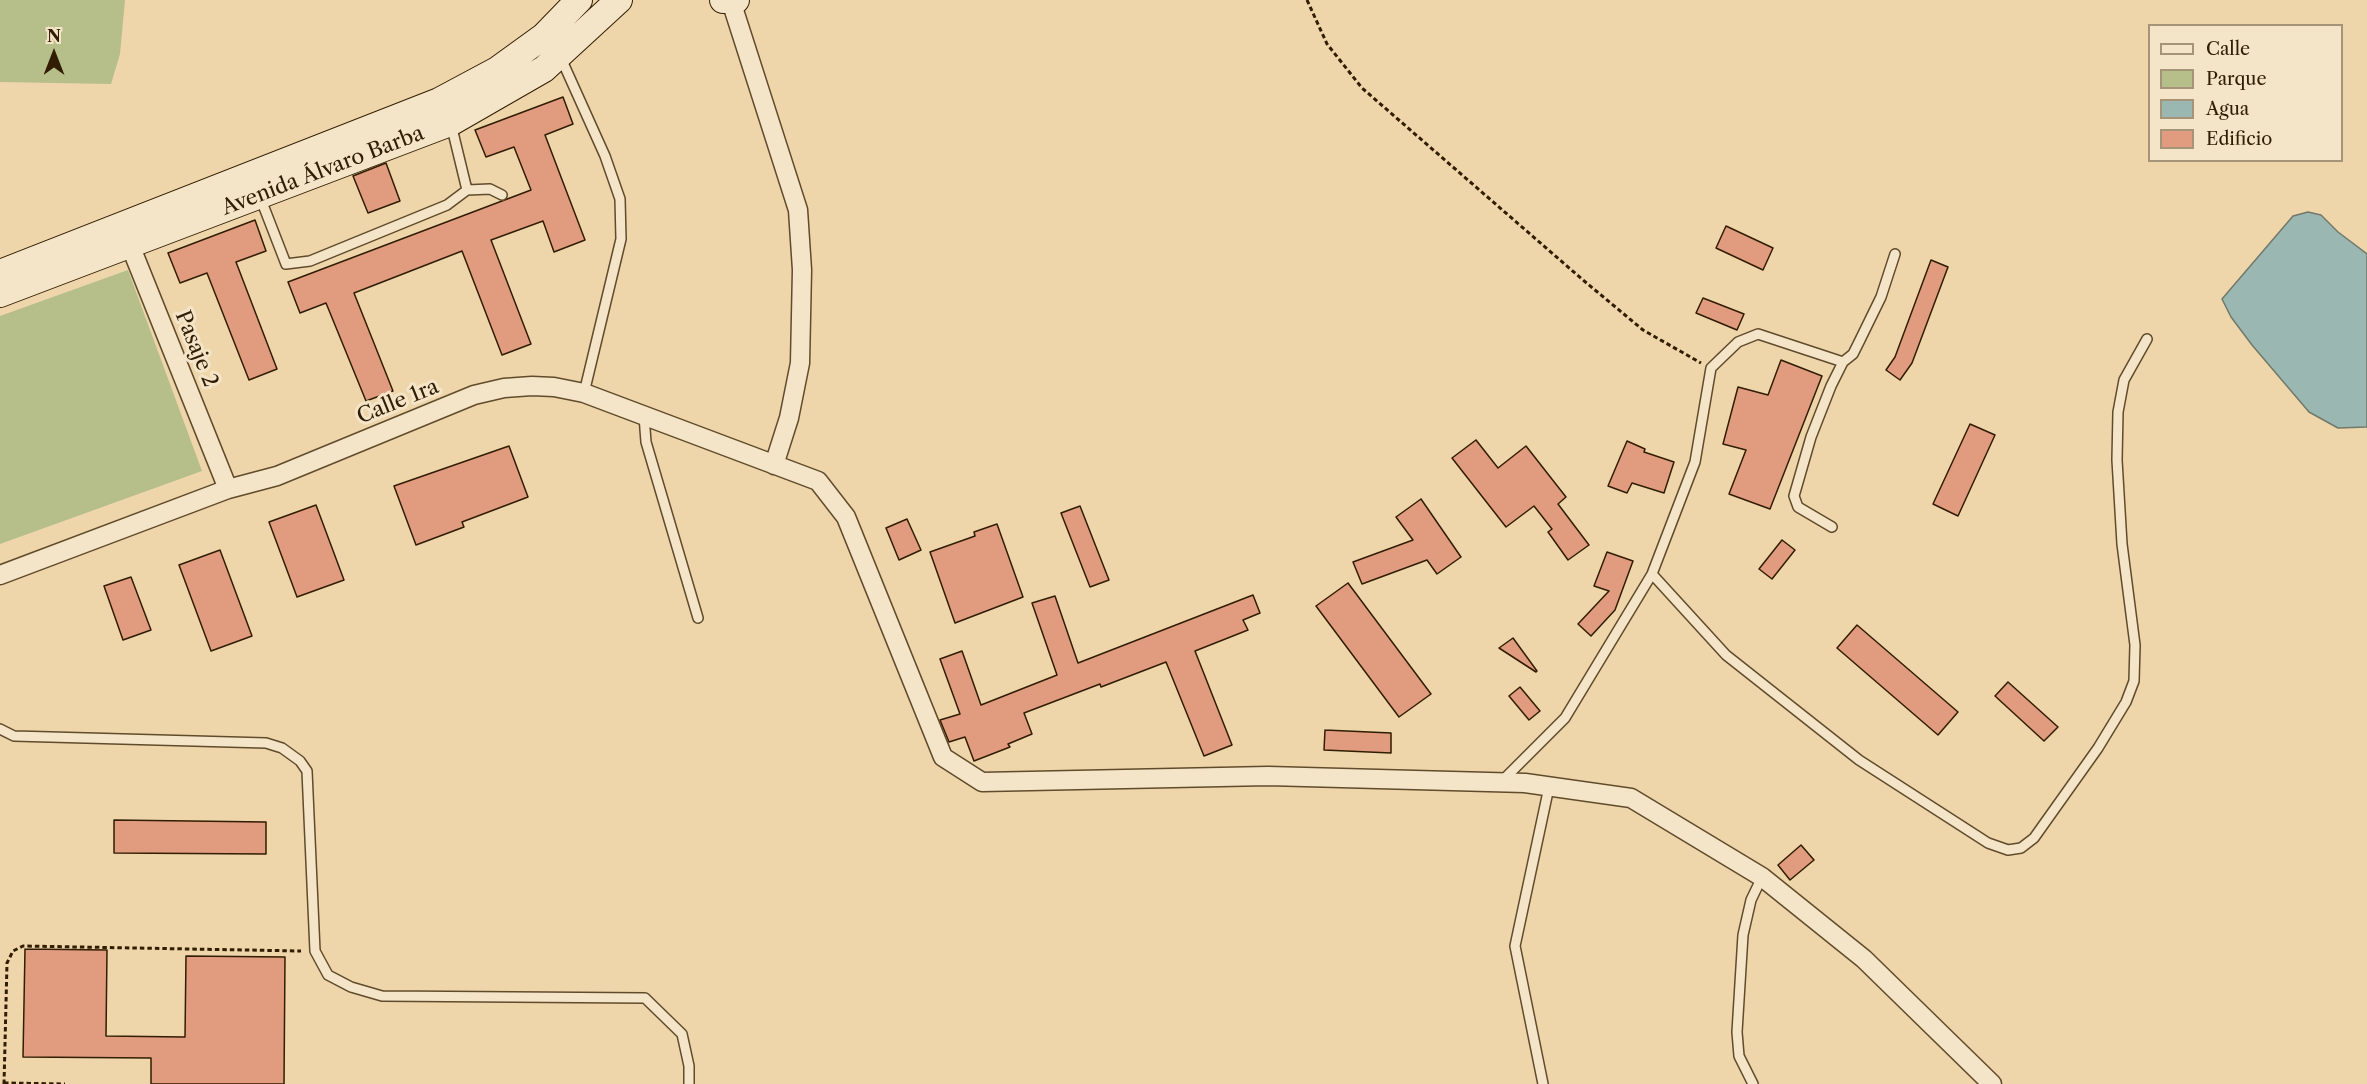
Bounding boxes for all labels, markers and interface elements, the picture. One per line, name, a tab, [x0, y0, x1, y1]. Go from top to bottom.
north arrow	[24, 24, 84, 84]
legend	[2148, 24, 2343, 162]
text: N	[47, 26, 61, 46]
text: Calle	[2206, 38, 2250, 60]
text: Parque	[2206, 68, 2267, 90]
text: Agua	[2206, 98, 2249, 120]
street label: Avenida Álvaro Barba	[218, 121, 428, 221]
text: Edificio	[2206, 128, 2272, 150]
street label: Pasaje 2	[169, 307, 223, 391]
street label: Calle 1ra	[354, 374, 442, 430]

